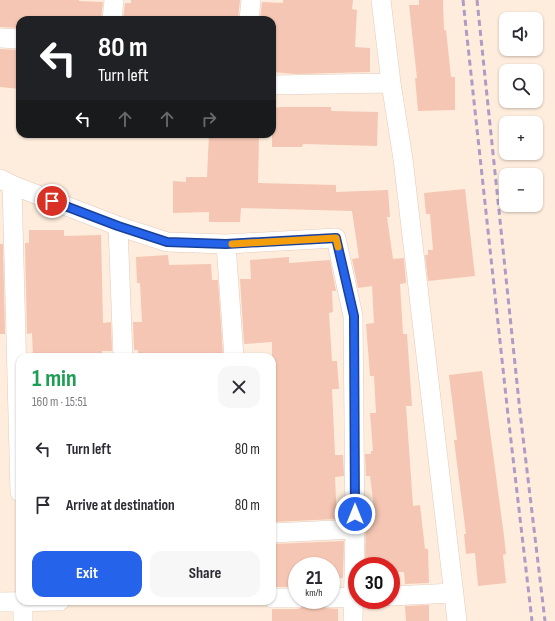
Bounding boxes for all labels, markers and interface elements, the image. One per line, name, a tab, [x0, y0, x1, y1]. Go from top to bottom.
map controls	[499, 12, 543, 212]
button: sound	[499, 12, 543, 56]
text: 80 m	[98, 31, 147, 64]
icon: left	[32, 32, 84, 84]
button: search	[499, 64, 543, 108]
text: Turn left	[98, 65, 149, 86]
icon: left	[72, 108, 94, 130]
icon: ahead	[114, 108, 136, 130]
icon: ahead	[156, 108, 178, 130]
icon: right	[198, 108, 220, 130]
button: +	[499, 116, 543, 160]
button: −	[499, 168, 543, 212]
pin	[35, 184, 69, 218]
icon: arrive	[41, 190, 63, 212]
text: 1 min	[32, 364, 77, 393]
button: close	[218, 366, 260, 408]
text: 160 m · 15:51	[32, 394, 87, 410]
icon: left	[32, 438, 54, 460]
text: Turn left	[66, 440, 111, 459]
text: 80 m	[235, 440, 260, 459]
position arrow	[334, 493, 376, 535]
icon: arrive	[32, 494, 54, 516]
text: Arrive at destination	[66, 496, 175, 515]
text: 80 m	[235, 496, 260, 515]
button: Exit	[32, 551, 142, 597]
button: Share	[150, 551, 260, 597]
speed limit sign: 30	[348, 557, 400, 609]
text: 21	[306, 566, 322, 590]
text: km/h	[305, 587, 323, 599]

